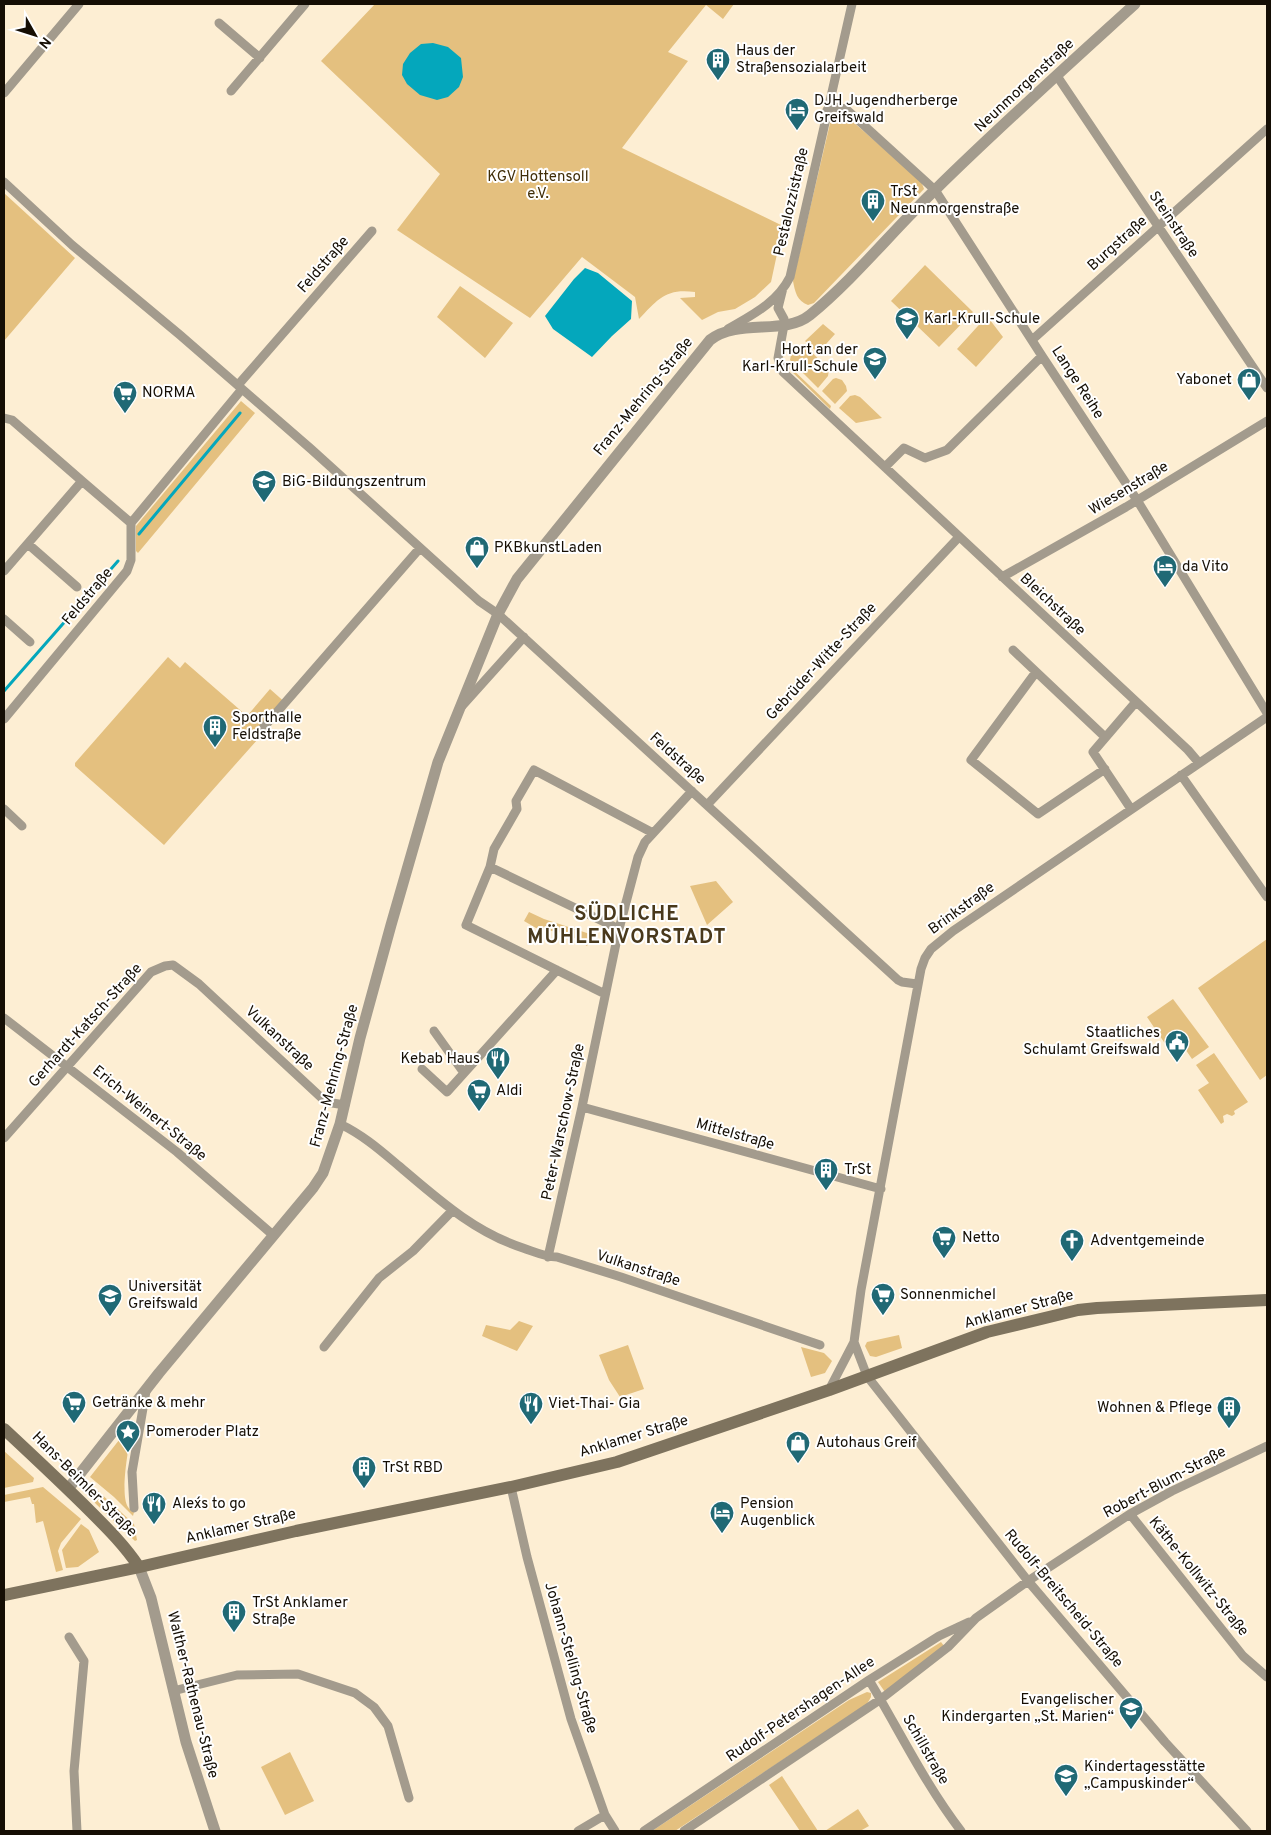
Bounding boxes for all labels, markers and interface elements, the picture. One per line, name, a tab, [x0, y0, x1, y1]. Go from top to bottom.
north arrow	[10, 10, 60, 60]
text: N	[34, 33, 54, 51]
street label: Neunmorgenstraße	[971, 35, 1079, 137]
place label: Haus der Straßensozialarbeit	[736, 42, 867, 78]
building icon: Haus der Straßensozialarbeit	[705, 47, 731, 81]
place label: DJH Jugendherberge Greifswald	[814, 92, 958, 128]
hotel icon: DJH Jugendherberge Greifswald	[784, 97, 810, 131]
street label: Pestalozzistraße	[770, 146, 814, 258]
park label: KGV Hottensoll e.V.	[487, 168, 589, 204]
place label: TrSt Neunmorgenstraße	[890, 183, 1019, 219]
building icon: TrSt Neunmorgenstraße	[860, 188, 886, 222]
street label: Steinstraße	[1144, 188, 1202, 262]
street label: Burgstraße	[1084, 212, 1152, 276]
street label: Feldstraße	[294, 233, 354, 297]
school or university icon: Karl-Krull-Schule	[894, 306, 920, 340]
place label: Karl-Krull-Schule	[924, 310, 1040, 329]
street label: Franz-Mehring-Straße	[590, 334, 698, 460]
place label: Hort an der Karl-Krull-Schule	[742, 341, 858, 377]
street label: Lange Reihe	[1046, 343, 1108, 423]
school or university icon: Hort an der Karl-Krull-Schule	[862, 346, 888, 380]
shop icon: Yabonet	[1236, 367, 1262, 401]
place label: Yabonet	[1176, 371, 1232, 390]
supermarket icon: NORMA	[112, 380, 138, 414]
place label: NORMA	[142, 384, 195, 403]
street label: Wiesenstraße	[1086, 458, 1172, 520]
school or university icon: BiG-Bildungszentrum	[251, 469, 277, 503]
place label: BiG-Bildungszentrum	[282, 473, 426, 492]
shop icon: PKBkunstLaden	[464, 535, 490, 569]
place label: PKBkunstLaden	[494, 539, 602, 558]
hotel icon: da Vito	[1152, 554, 1178, 588]
place label: da Vito	[1182, 558, 1229, 577]
street label: Feldstraße	[58, 564, 118, 630]
street label: Bleichstraße	[1015, 570, 1089, 640]
street label: Gebrüder-Witte-Straße	[763, 599, 881, 725]
place label: Sporthalle Feldstraße	[232, 709, 302, 745]
building icon: Sporthalle Feldstraße	[202, 714, 228, 748]
street label: Feldstraße	[645, 729, 709, 789]
street label: Brinkstraße	[925, 879, 999, 939]
district label: SÜDLICHE MÜHLENVORSTADT	[527, 901, 727, 951]
street label: Gerhardt-Katsch-Straße	[25, 960, 147, 1092]
street label: Vulkanstraße	[241, 1002, 317, 1076]
street label: Franz-Mehring-Straße	[307, 1002, 363, 1150]
place label: Staatliches Schulamt Greifswald	[1023, 1024, 1160, 1060]
public building icon: Staatliches Schulamt Greifswald	[1164, 1029, 1190, 1063]
street label: Peter-Warschow-Straße	[538, 1042, 590, 1202]
restaurant icon: Kebab Haus	[485, 1046, 511, 1080]
place label: Kebab Haus	[401, 1050, 480, 1069]
street label: Erich-Weinert-Straße	[88, 1062, 210, 1166]
supermarket icon: Aldi	[466, 1078, 492, 1112]
place label: Aldi	[496, 1082, 522, 1101]
street label: Mittelstraße	[694, 1115, 776, 1155]
building icon: TrSt	[813, 1157, 839, 1191]
place label: TrSt	[844, 1161, 872, 1180]
supermarket icon: Netto	[931, 1225, 957, 1259]
church icon: Adventgemeinde	[1059, 1228, 1085, 1262]
place label: Netto	[962, 1229, 1000, 1248]
place label: Adventgemeinde	[1090, 1232, 1205, 1251]
street label: Vulkanstraße	[594, 1247, 682, 1291]
place label: Universität Greifswald	[128, 1278, 202, 1314]
supermarket icon: Sonnenmichel	[870, 1282, 896, 1316]
school or university icon: Universität Greifswald	[97, 1283, 123, 1317]
place label: Sonnenmichel	[900, 1286, 996, 1305]
street label: Anklamer Straße	[962, 1286, 1076, 1334]
supermarket icon: Getränke & mehr	[61, 1390, 87, 1424]
restaurant icon: Viet-Thai- Gia	[518, 1391, 544, 1425]
place label: Getränke & mehr	[92, 1394, 206, 1413]
place label: Viet-Thai- Gia	[548, 1395, 640, 1414]
building icon: Wohnen & Pflege	[1216, 1395, 1242, 1429]
place label: Wohnen & Pflege	[1097, 1399, 1212, 1418]
street label: Anklamer Straße	[577, 1411, 691, 1463]
place icon: Pomeroder Platz	[115, 1419, 141, 1453]
place label: Pomeroder Platz	[146, 1423, 259, 1442]
street label: Hans-Beimler-Straße	[27, 1428, 141, 1542]
shop icon: Autohaus Greif	[785, 1430, 811, 1464]
place label: Autohaus Greif	[816, 1434, 917, 1453]
street label: Robert-Blum-Straße	[1100, 1443, 1230, 1523]
building icon: TrSt RBD	[351, 1455, 377, 1489]
place label: TrSt RBD	[382, 1459, 443, 1478]
restaurant icon: Alex´s to go	[141, 1491, 167, 1525]
place label: Alex´s to go	[172, 1495, 246, 1514]
place label: Pension Augenblick	[740, 1495, 815, 1531]
hotel icon: Pension Augenblick	[709, 1500, 735, 1534]
street label: Anklamer Straße	[184, 1505, 298, 1549]
street label: Käthe-Kollwitz-Straße	[1144, 1513, 1252, 1641]
street label: Rudolf-Breitscheid-Straße	[999, 1526, 1127, 1672]
street label: Johann-Stelling-Straße	[539, 1580, 601, 1736]
place label: TrSt Anklamer Straße	[252, 1594, 348, 1630]
building icon: TrSt Anklamer Straße	[221, 1599, 247, 1633]
street label: Walther-Rathenau-Straße	[162, 1609, 222, 1781]
street label: Rudolf-Petershagen-Allee	[723, 1653, 879, 1767]
place label: Evangelischer Kindergarten „St. Marien“	[941, 1691, 1114, 1727]
school or university icon: Evangelischer Kindergarten „St. Marien“	[1118, 1696, 1144, 1730]
street label: Schillstraße	[897, 1711, 953, 1789]
place label: Kindertagesstätte „Campuskinder“	[1084, 1758, 1205, 1794]
school or university icon: Kindertagesstätte „Campuskinder“	[1053, 1763, 1079, 1797]

